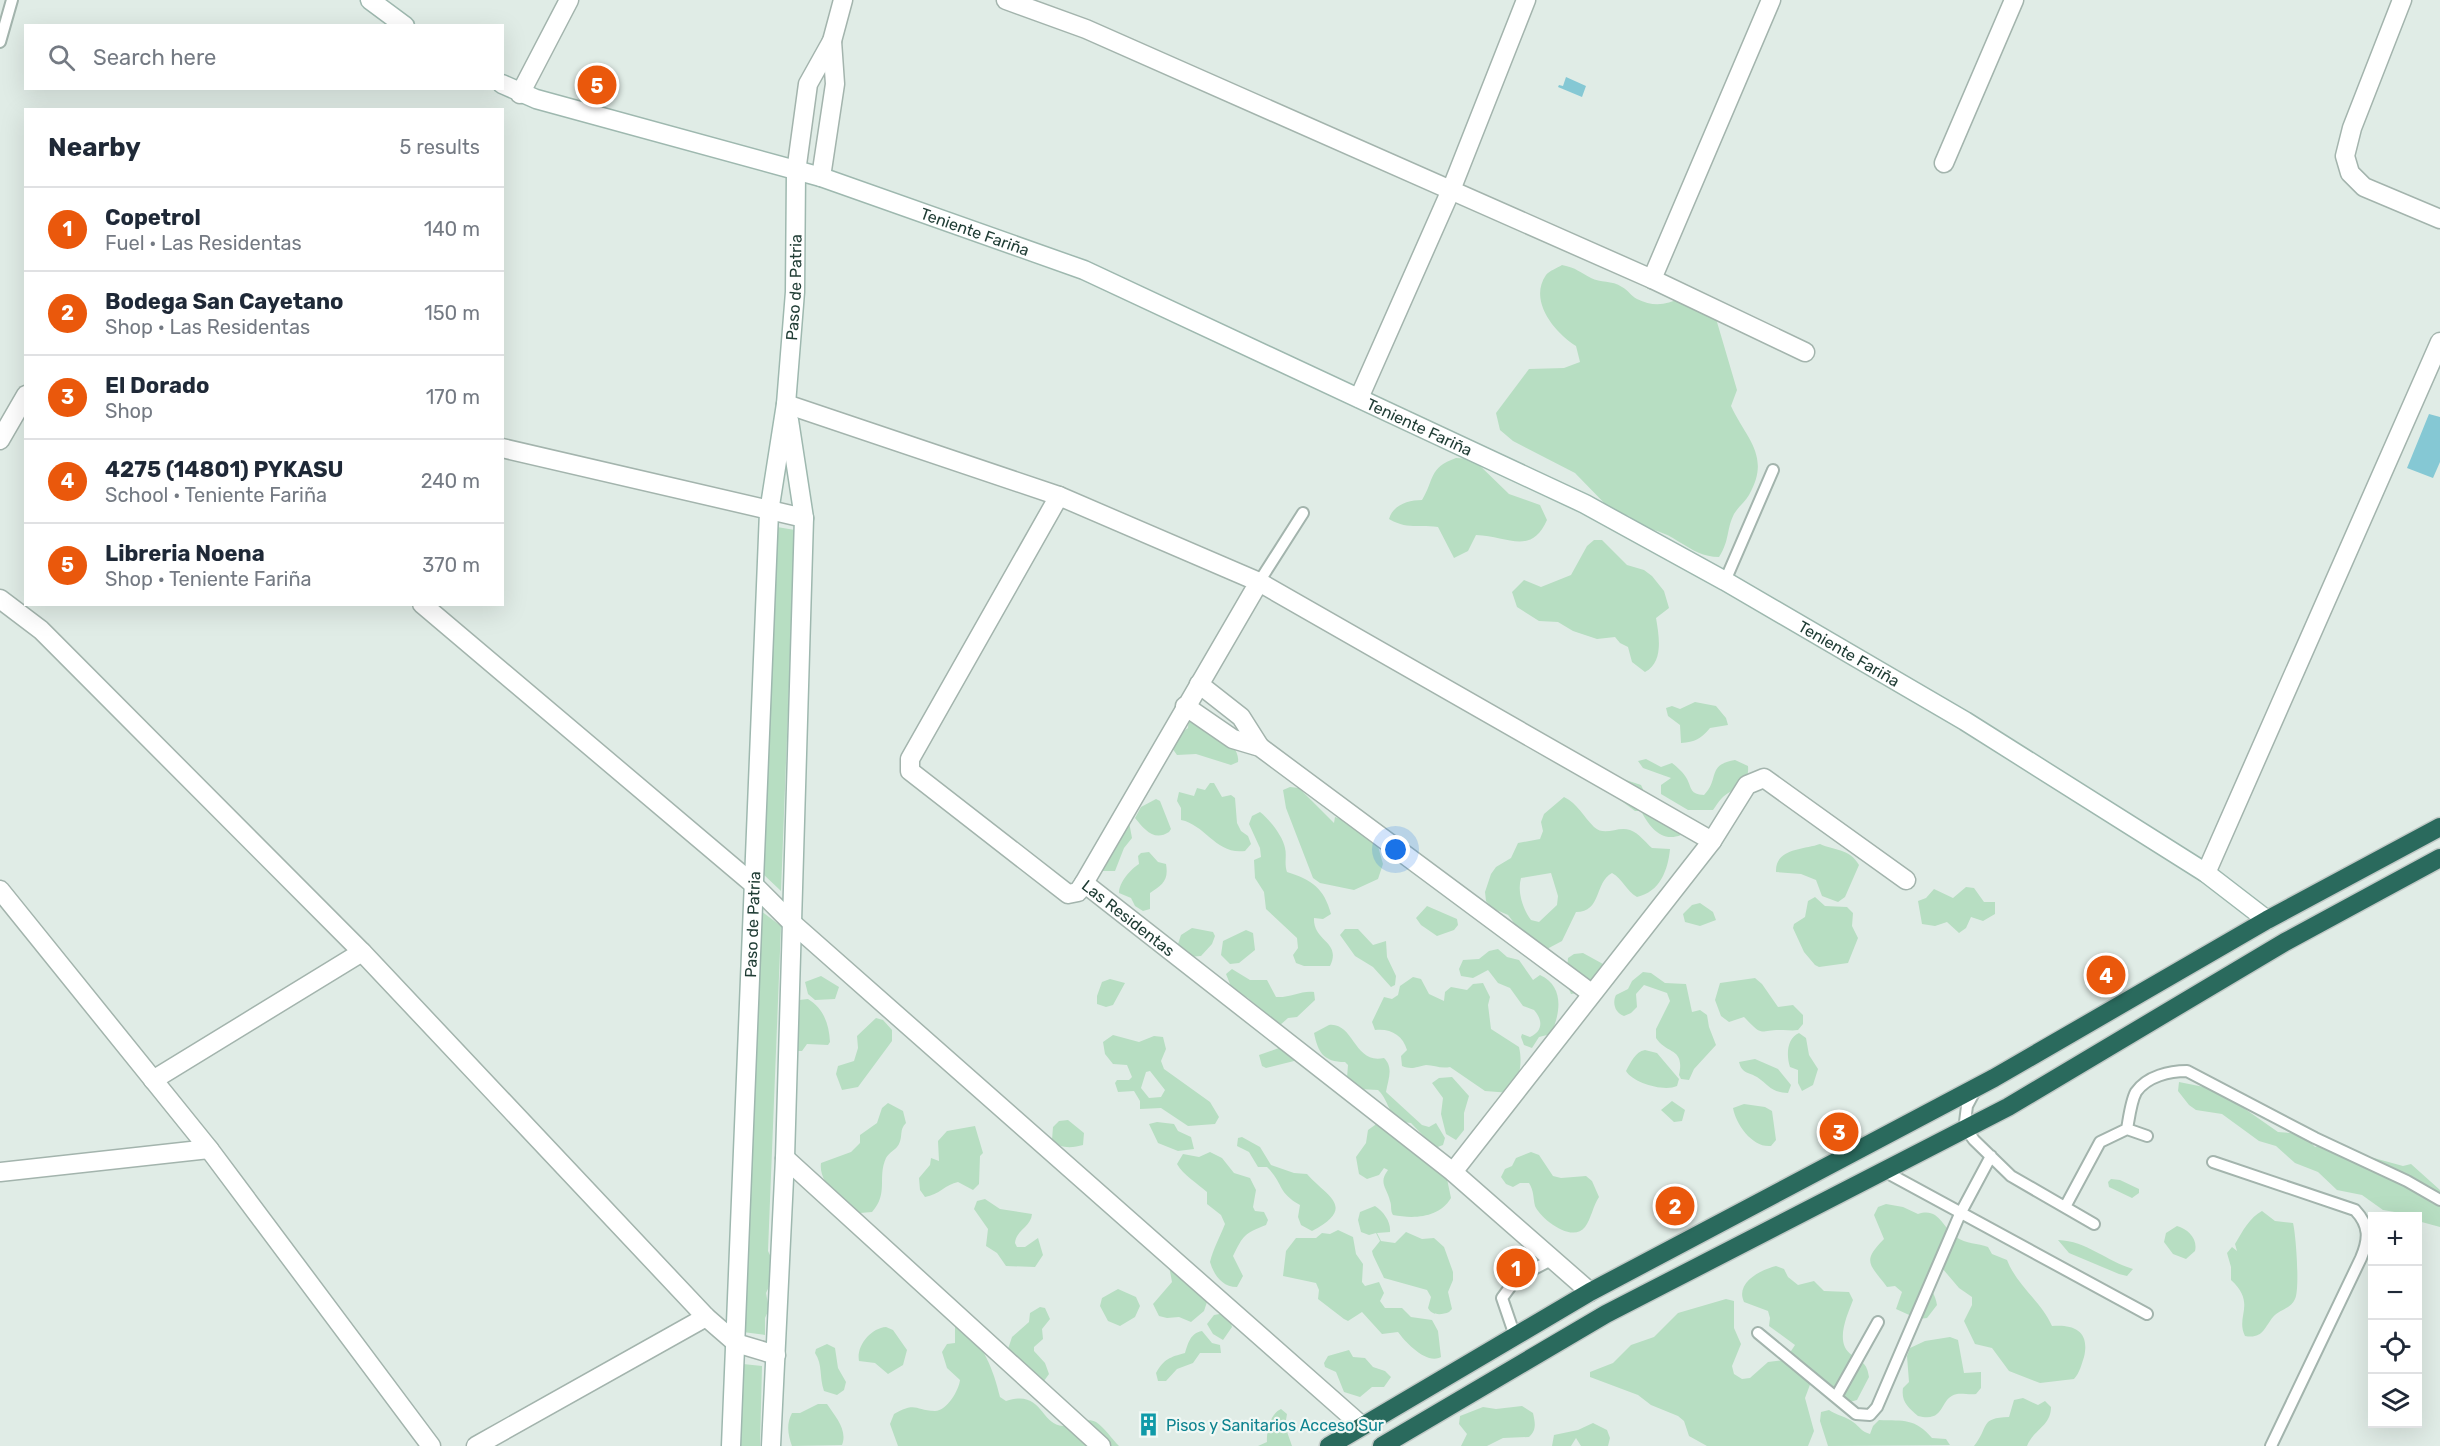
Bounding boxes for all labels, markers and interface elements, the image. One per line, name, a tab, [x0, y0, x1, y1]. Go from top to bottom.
search box	[24, 24, 504, 90]
icon: search	[45, 41, 78, 74]
text: Search here	[93, 44, 216, 71]
pin: 5	[578, 62, 616, 107]
text: Nearby	[48, 132, 141, 163]
text: 5 results	[399, 135, 480, 159]
street label: Teniente Fariña	[918, 203, 1032, 259]
text: Copetrol	[105, 204, 201, 231]
text: 1	[63, 217, 72, 241]
text: 140 m	[424, 217, 480, 241]
text: Fuel · Las Residentas	[105, 231, 302, 255]
street label: Paso de Patria	[782, 234, 805, 341]
text: Bodega San Cayetano	[105, 288, 344, 315]
text: 2	[61, 301, 74, 325]
text: 150 m	[424, 301, 480, 325]
text: Shop · Las Residentas	[105, 315, 310, 339]
text: El Dorado	[105, 372, 209, 399]
text: 3	[61, 385, 74, 409]
text: 170 m	[426, 385, 480, 409]
street label: Teniente Fariña	[1364, 394, 1475, 460]
text: Shop	[105, 399, 153, 423]
text: 4275 (14801) PYKASU	[105, 456, 344, 483]
text: 4	[61, 469, 74, 493]
text: 240 m	[421, 469, 480, 493]
text: School · Teniente Fariña	[105, 483, 327, 507]
text: Libreria Noena	[105, 540, 265, 567]
text: 5	[61, 553, 74, 577]
text: 370 m	[422, 553, 480, 577]
text: Shop · Teniente Fariña	[105, 567, 312, 591]
street label: Teniente Fariña	[1795, 616, 1903, 690]
your location	[1381, 835, 1410, 864]
street label: Paso de Patria	[741, 871, 764, 978]
street label: Las Residentas	[1078, 876, 1179, 960]
pin: 4	[2086, 952, 2126, 998]
pin: 3	[1820, 1110, 1858, 1154]
pin: 2	[1656, 1184, 1694, 1228]
map controls	[2368, 1212, 2422, 1428]
button: +	[2368, 1212, 2422, 1266]
pin: 1	[1496, 1246, 1536, 1290]
button: −	[2368, 1266, 2422, 1320]
button: locate	[2368, 1320, 2422, 1374]
button: layers	[2368, 1374, 2422, 1428]
building icon: Pisos y Sanitarios Acceso Sur	[1135, 1412, 1161, 1438]
place label: Pisos y Sanitarios Acceso Sur	[1166, 1416, 1384, 1435]

